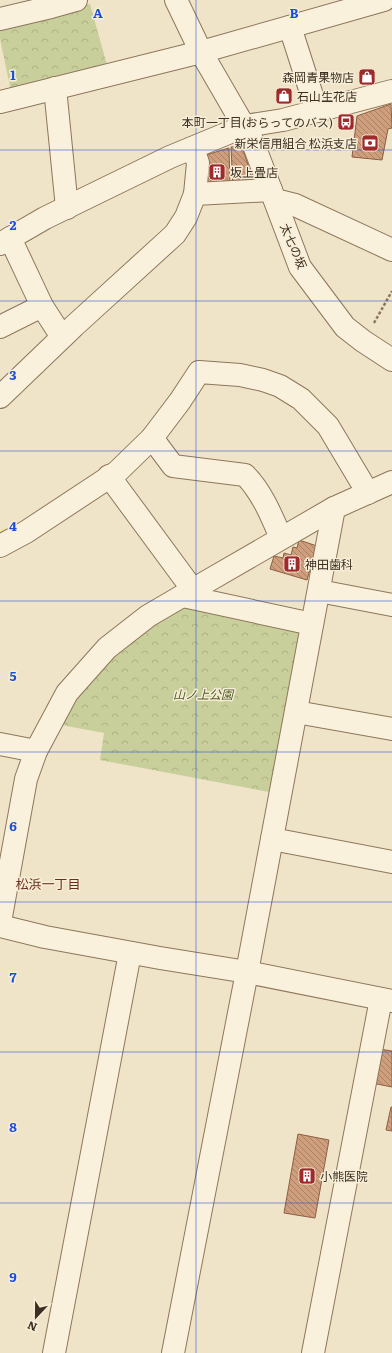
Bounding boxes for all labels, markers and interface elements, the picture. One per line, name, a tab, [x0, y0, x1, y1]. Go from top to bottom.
text: A	[93, 3, 103, 22]
text: B	[290, 3, 299, 22]
text: 1	[10, 65, 16, 84]
shop icon: 森岡青果物店	[357, 67, 377, 87]
place label: 森岡青果物店	[282, 68, 354, 86]
shop icon: 石山生花店	[274, 86, 294, 106]
place label: 石山生花店	[297, 87, 357, 105]
bus stop icon: 本町一丁目(おらってのバス)	[336, 112, 356, 132]
place label: 本町一丁目(おらってのバス)	[182, 113, 333, 131]
bank icon: 新栄信用組合 松浜支店	[360, 133, 380, 153]
place label: 新栄信用組合 松浜支店	[235, 134, 357, 152]
building icon: 坂上畳店	[207, 162, 227, 182]
place label: 坂上畳店	[230, 163, 278, 181]
text: 2	[10, 215, 17, 234]
street label: 太七の坂	[276, 220, 312, 272]
text: 3	[9, 365, 17, 384]
text: 4	[9, 516, 17, 535]
building icon: 神田歯科	[282, 554, 302, 574]
place label: 神田歯科	[305, 555, 353, 573]
text: 5	[9, 666, 17, 685]
park label: 山ノ上公園	[173, 685, 235, 703]
text: 6	[9, 816, 17, 835]
district label: 松浜一丁目	[15, 874, 81, 893]
text: 7	[9, 967, 17, 986]
text: 8	[9, 1117, 17, 1136]
building icon: 小熊医院	[297, 1166, 317, 1186]
place label: 小熊医院	[320, 1167, 368, 1185]
text: 9	[9, 1267, 17, 1286]
north arrow	[16, 1297, 56, 1337]
text: N	[25, 1318, 39, 1336]

